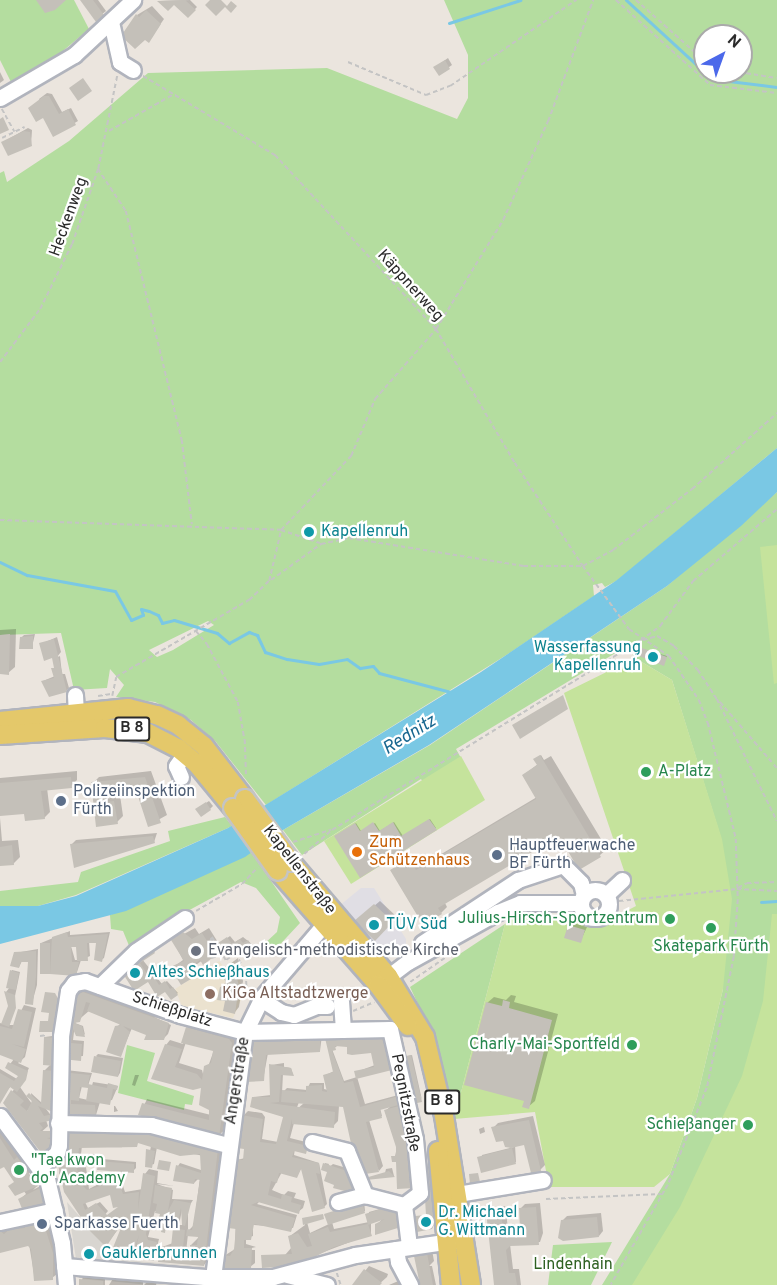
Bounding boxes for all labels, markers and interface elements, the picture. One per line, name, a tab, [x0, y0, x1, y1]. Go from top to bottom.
north arrow	[693, 24, 753, 84]
text: N	[723, 31, 744, 53]
street label: Heckenweg	[46, 175, 92, 259]
street label: Käppnerweg	[373, 246, 447, 326]
place label: Kapellenruh	[321, 522, 408, 542]
marker: Kapellenruh	[302, 525, 316, 539]
place label: Wasserfassung Kapellenruh	[534, 638, 641, 676]
marker: Wasserfassung Kapellenruh	[646, 650, 660, 664]
water label: Rednitz	[379, 711, 441, 761]
road number: B 8	[114, 717, 150, 741]
place label: A-Platz	[658, 762, 711, 782]
marker: A-Platz	[639, 765, 653, 779]
place label: Polizeiinspektion Fürth	[73, 782, 195, 820]
marker: Polizeiinspektion Fürth	[54, 794, 68, 808]
street label: Kapellenstraße	[258, 822, 340, 918]
place label: Zum Schützenhaus	[369, 833, 470, 871]
place label: Hauptfeuerwache BF Fürth	[509, 836, 635, 874]
marker: Zum Schützenhaus	[350, 845, 364, 859]
marker: Hauptfeuerwache BF Fürth	[490, 848, 504, 862]
place label: Julius-Hirsch-Sportzentrum	[458, 909, 658, 929]
marker: Julius-Hirsch-Sportzentrum	[663, 912, 677, 926]
place label: TÜV Süd	[386, 915, 448, 935]
marker: TÜV Süd	[367, 918, 381, 932]
marker: Skatepark Fürth	[704, 921, 718, 935]
place label: Skatepark Fürth	[653, 937, 769, 957]
place label: Evangelisch-methodistische Kirche	[208, 941, 459, 961]
marker: Evangelisch-methodistische Kirche	[189, 944, 203, 958]
place label: Altes Schießhaus	[147, 963, 270, 983]
marker: Altes Schießhaus	[128, 966, 142, 980]
place label: KiGa Altstadtzwerge	[222, 984, 369, 1004]
marker: KiGa Altstadtzwerge	[203, 987, 217, 1001]
street label: Schießplatz	[129, 988, 215, 1032]
place label: Charly-Mai-Sportfeld	[469, 1035, 620, 1055]
street label: Angerstraße	[222, 1036, 254, 1126]
marker: Charly-Mai-Sportfeld	[625, 1038, 639, 1052]
street label: Pegnitzstraße	[386, 1052, 424, 1154]
road number: B 8	[424, 1090, 460, 1114]
place label: Schießanger	[646, 1115, 736, 1135]
marker: Schießanger	[741, 1118, 755, 1132]
place label: "Tae kwon do" Academy	[31, 1151, 126, 1189]
marker: "Tae kwon do" Academy	[12, 1163, 26, 1177]
place label: Dr. Michael G. Wittmann	[438, 1203, 526, 1241]
place label: Sparkasse Fuerth	[54, 1214, 179, 1234]
marker: Dr. Michael G. Wittmann	[419, 1215, 433, 1229]
marker: Sparkasse Fuerth	[35, 1217, 49, 1231]
place label: Gauklerbrunnen	[101, 1244, 217, 1264]
marker: Gauklerbrunnen	[82, 1247, 96, 1261]
park label: Lindenhain	[533, 1255, 613, 1275]

